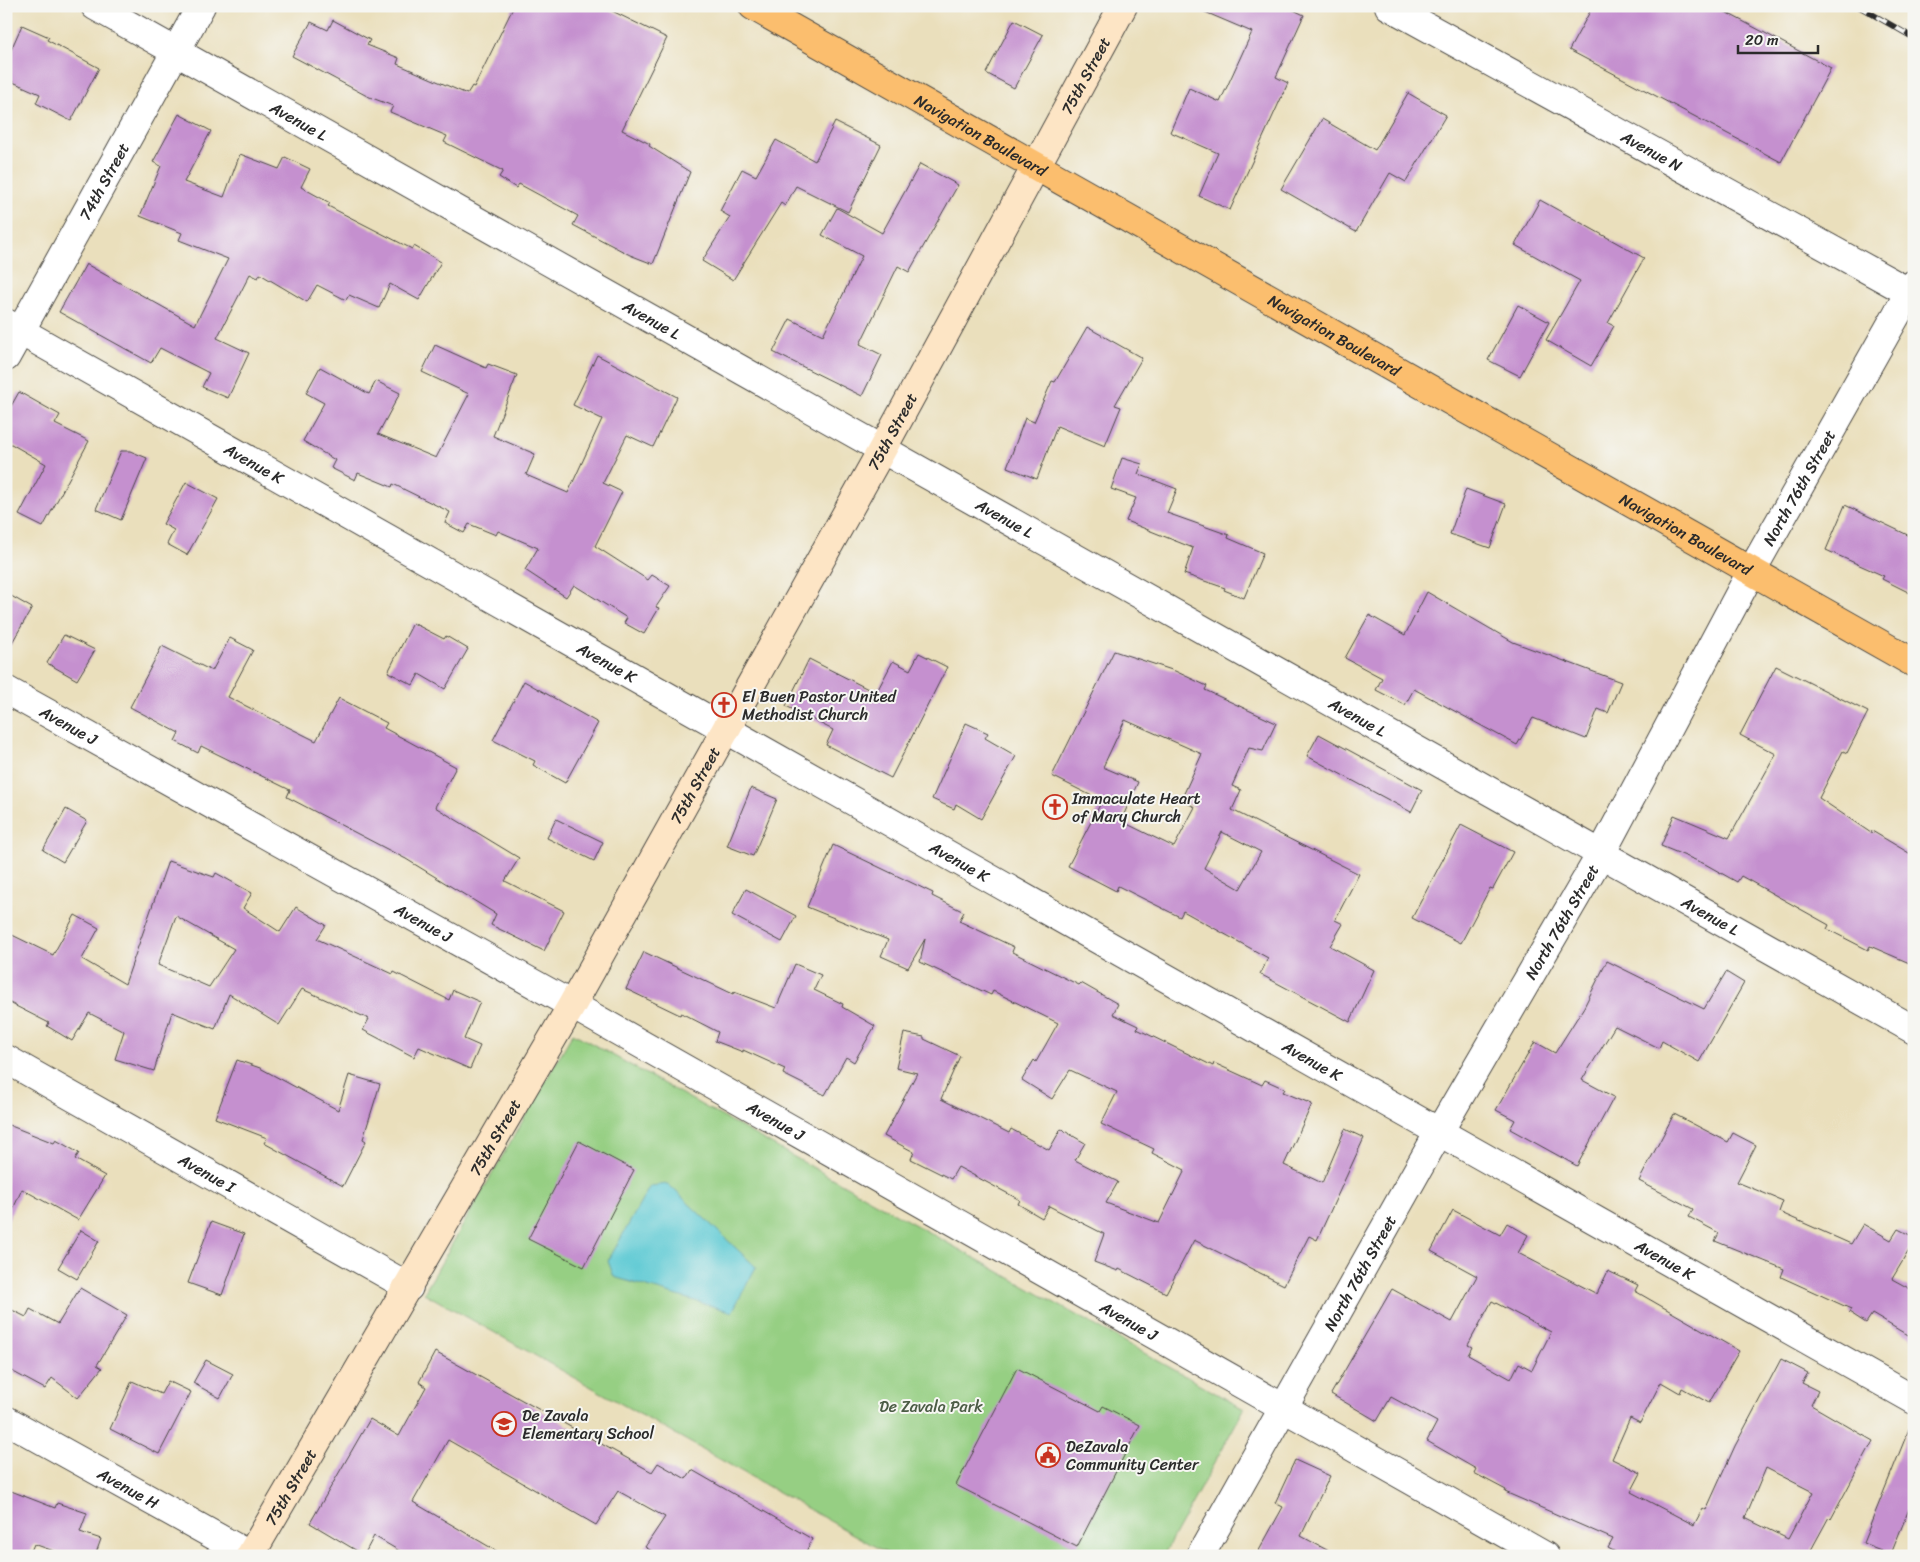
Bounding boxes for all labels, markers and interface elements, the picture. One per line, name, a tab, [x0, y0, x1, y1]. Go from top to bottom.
scale bar	[1738, 22, 1818, 54]
text: 20 m	[1745, 27, 1779, 53]
street label: 75th Street	[1052, 31, 1118, 120]
street label: Navigation Boulevard	[909, 86, 1054, 185]
street label: Avenue L	[264, 92, 334, 149]
street label: Avenue N	[1615, 121, 1688, 179]
street label: 74th Street	[70, 137, 137, 226]
street label: Navigation Boulevard	[1262, 286, 1408, 385]
street label: Avenue L	[617, 291, 687, 348]
street label: 75th Street	[859, 387, 925, 476]
street label: North 76th Street	[1754, 424, 1843, 551]
street label: Avenue K	[218, 434, 291, 492]
street label: Navigation Boulevard	[1614, 485, 1759, 584]
street label: Avenue L	[969, 490, 1040, 546]
street label: Avenue K	[571, 633, 643, 691]
place label: El Buen Pastor United Methodist Church	[742, 682, 898, 729]
street label: Avenue L	[1322, 688, 1393, 745]
church icon: El Buen Pastor United Methodist Church	[711, 692, 737, 718]
street label: Avenue J	[34, 697, 104, 753]
street label: 75th Street	[661, 741, 728, 829]
place label: Immaculate Heart of Mary Church	[1071, 784, 1201, 831]
church icon: Immaculate Heart of Mary Church	[1042, 794, 1068, 820]
street label: Avenue K	[923, 832, 996, 890]
street label: North 76th Street	[1516, 858, 1607, 985]
street label: Avenue L	[1675, 887, 1746, 944]
street label: Avenue J	[388, 894, 459, 951]
street label: Avenue K	[1276, 1031, 1349, 1090]
street label: Avenue J	[740, 1092, 811, 1149]
street label: 75th Street	[461, 1093, 529, 1181]
street label: Avenue I	[172, 1144, 242, 1201]
street label: North 76th Street	[1315, 1209, 1404, 1336]
street label: Avenue K	[1629, 1230, 1701, 1289]
street label: Avenue J	[1094, 1292, 1164, 1349]
park label: De Zavala Park	[879, 1392, 983, 1421]
place label: De Zavala Elementary School	[522, 1401, 654, 1448]
school or university icon: De Zavala Elementary School	[491, 1411, 517, 1437]
place label: DeZavala Community Center	[1066, 1432, 1200, 1479]
public building icon: DeZavala Community Center	[1035, 1442, 1061, 1468]
street label: 75th Street	[256, 1443, 324, 1531]
street label: Avenue H	[91, 1459, 165, 1517]

